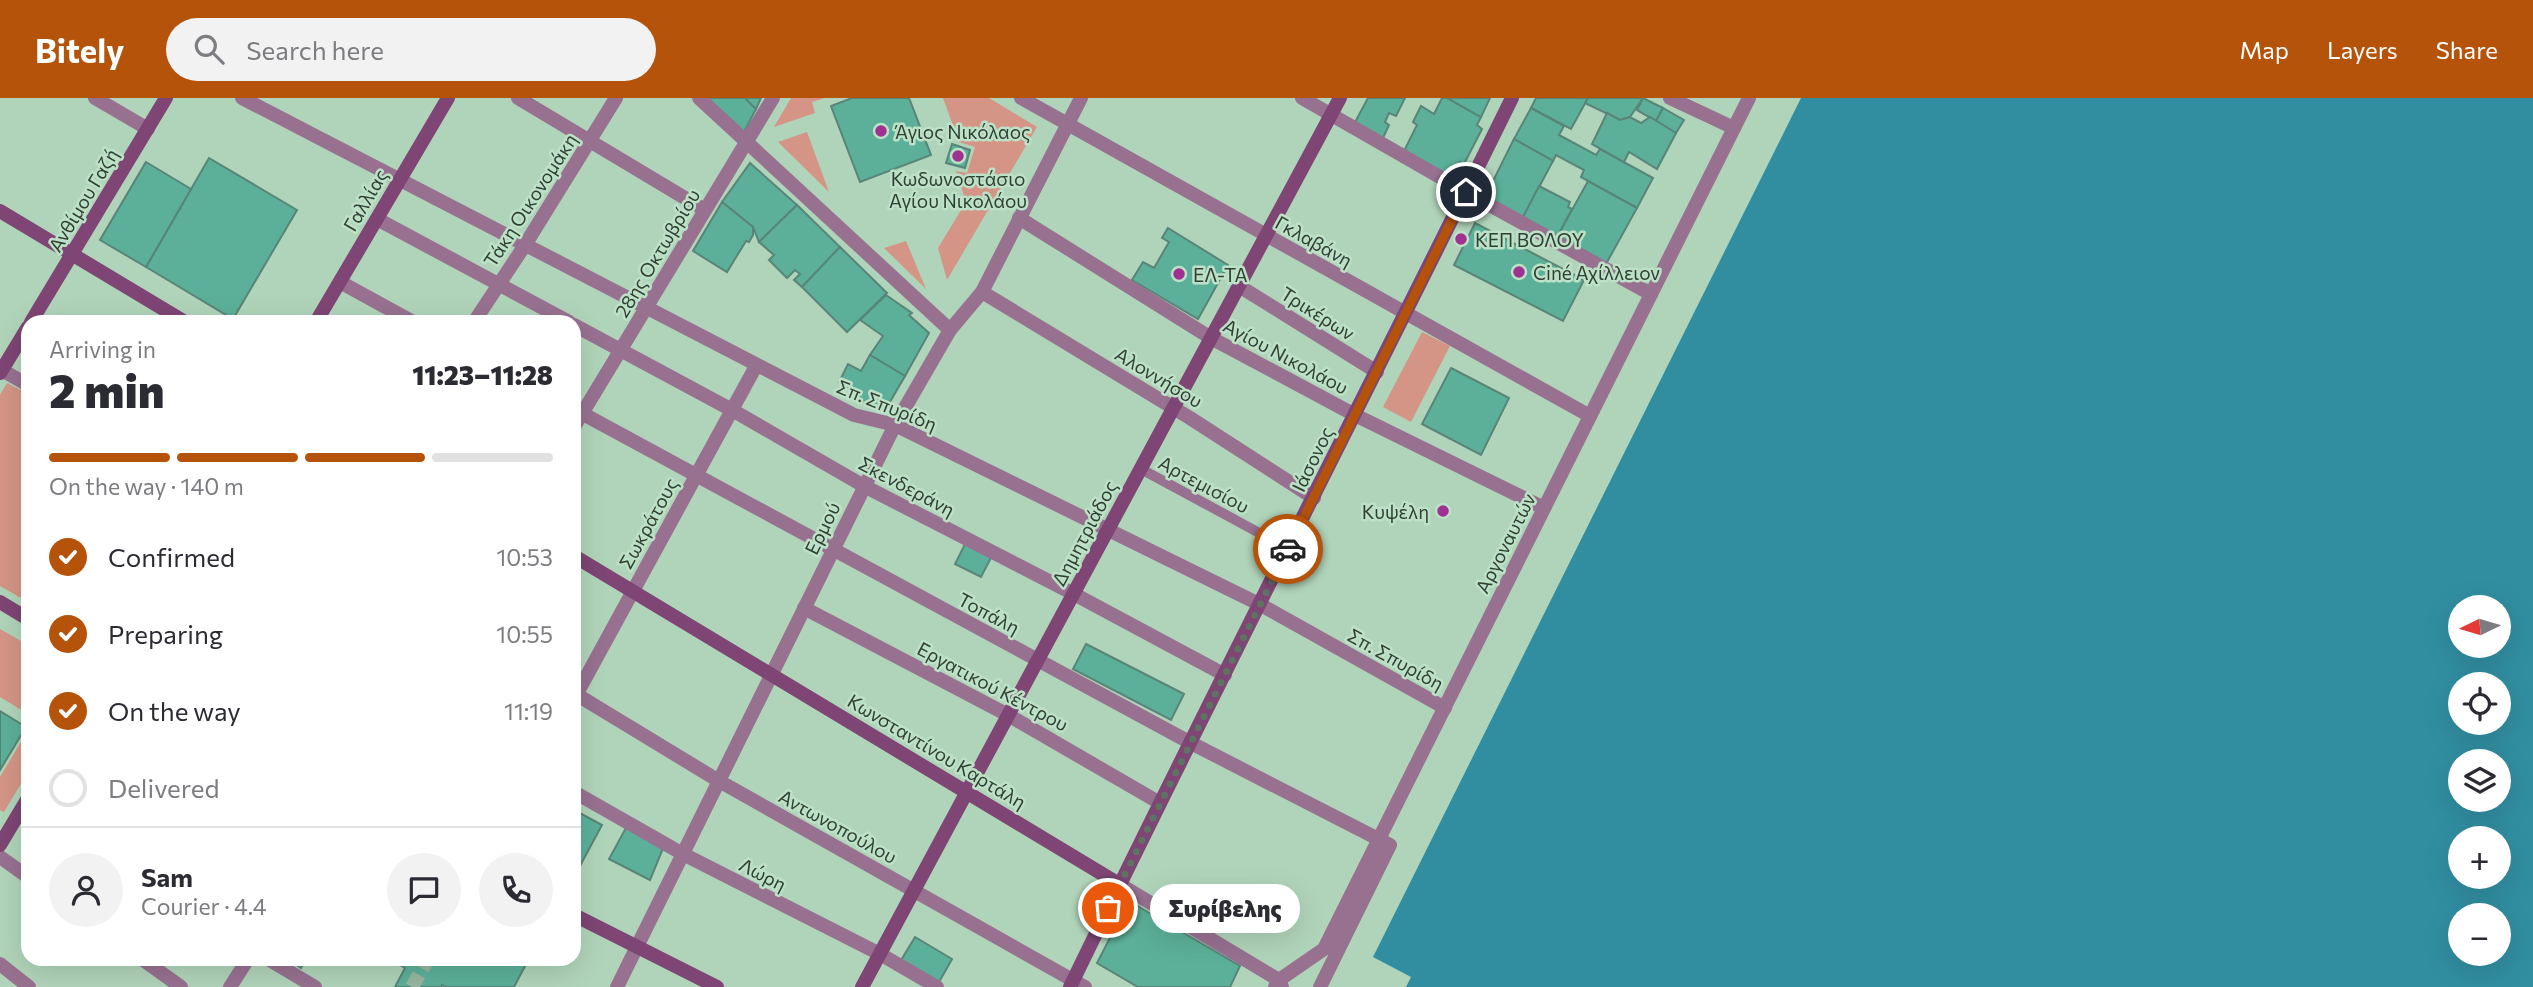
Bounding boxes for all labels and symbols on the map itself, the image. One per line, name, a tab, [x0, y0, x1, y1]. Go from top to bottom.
place label: Άγιος Νικόλαος	[894, 120, 1030, 143]
marker: Άγιος Νικόλαος	[873, 123, 889, 139]
street label: Τάκη Οικονομάκη	[478, 129, 582, 271]
street label: Ανθίμου Γαζή	[43, 144, 123, 256]
marker: Κωδωνοστάσιο Αγίου Νικολάου	[950, 148, 966, 164]
pin	[1436, 162, 1496, 222]
street label: Γαλλίας	[338, 165, 392, 235]
place label: Κωδωνοστάσιο Αγίου Νικολάου	[889, 167, 1027, 212]
street label: 28ης Οκτωβρίου	[610, 185, 704, 321]
street label: Γκλαβάνη	[1271, 210, 1357, 272]
place label: ΚΕΠ ΒΟΛΟΥ	[1475, 228, 1584, 251]
marker: ΚΕΠ ΒΟΛΟΥ	[1453, 231, 1469, 247]
place label: Ciné Αχίλλειον	[1533, 261, 1660, 284]
place label: ΕΛ-ΤΑ	[1193, 263, 1248, 286]
marker: Ciné Αχίλλειον	[1511, 264, 1527, 280]
marker: ΕΛ-ΤΑ	[1171, 266, 1187, 282]
street label: Τρικέρων	[1277, 281, 1359, 345]
street label: Αγίου Νικολάου	[1220, 313, 1352, 399]
street label: Αλοννήσου	[1111, 342, 1207, 412]
street label: Σπ. Σπυρίδη	[834, 374, 940, 436]
street label: Ιάσονος	[1286, 423, 1338, 495]
street label: Σκενδεράνη	[855, 451, 959, 521]
street label: Αρτεμισίου	[1155, 451, 1253, 517]
street label: Σωκράτους	[614, 474, 682, 572]
street label: Δημητριάδος	[1047, 476, 1121, 590]
street label: Αργοναυτών	[1470, 489, 1540, 597]
street label: Ερμού	[800, 498, 844, 558]
place label: Κυψέλη	[1362, 500, 1429, 523]
marker: Κυψέλη	[1435, 503, 1451, 519]
courier	[1253, 514, 1323, 584]
street label: Τοπάλη	[954, 587, 1024, 639]
north arrow	[2448, 595, 2511, 658]
street label: Σπ. Σπυρίδη	[1344, 623, 1448, 695]
street label: Εργατικού Κέντρου	[914, 636, 1072, 736]
street label: Κωνσταντίνου Καρτάλη	[844, 689, 1030, 813]
street label: Αντωνοπούλου	[775, 784, 901, 868]
street label: Λώρη	[736, 853, 790, 895]
pin	[1078, 878, 1138, 938]
callout: Συρίβελης	[1150, 884, 1300, 932]

